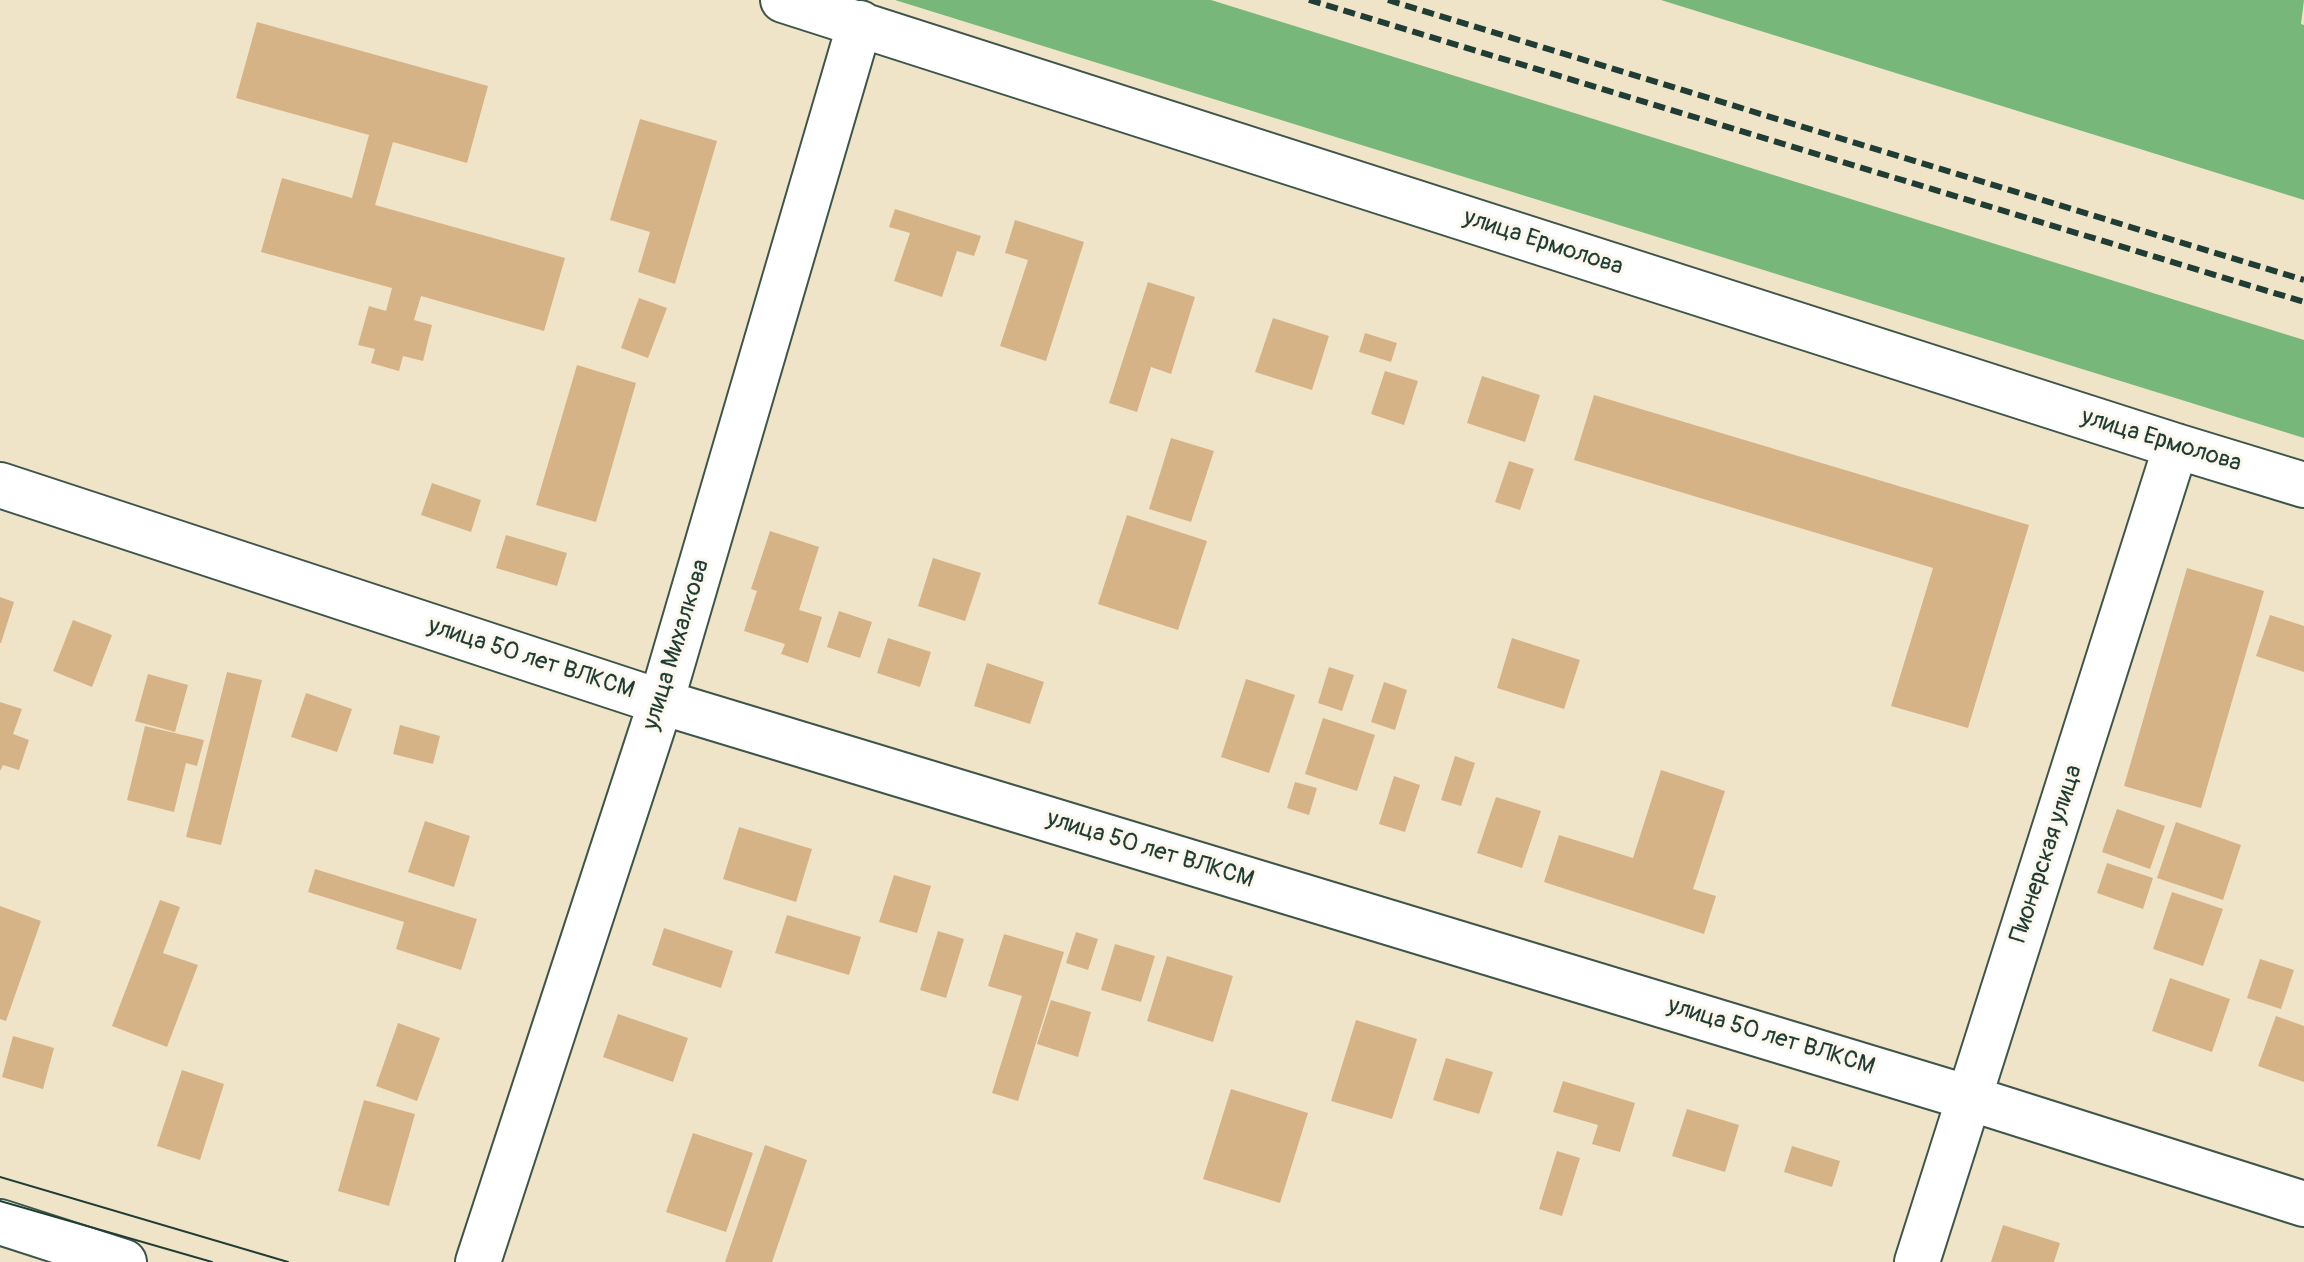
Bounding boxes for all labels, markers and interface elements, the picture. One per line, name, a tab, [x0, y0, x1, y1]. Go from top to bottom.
street label: улица Ермолова	[1460, 204, 1626, 282]
street label: улица Ермолова	[2077, 403, 2245, 479]
street label: улица Михалкова	[637, 556, 717, 734]
street label: улица 50 лет ВЛКСМ	[424, 612, 638, 706]
street label: Пионерская улица	[2005, 762, 2089, 946]
street label: улица 50 лет ВЛКСМ	[1043, 805, 1257, 895]
street label: улица 50 лет ВЛКСМ	[1664, 992, 1878, 1082]

